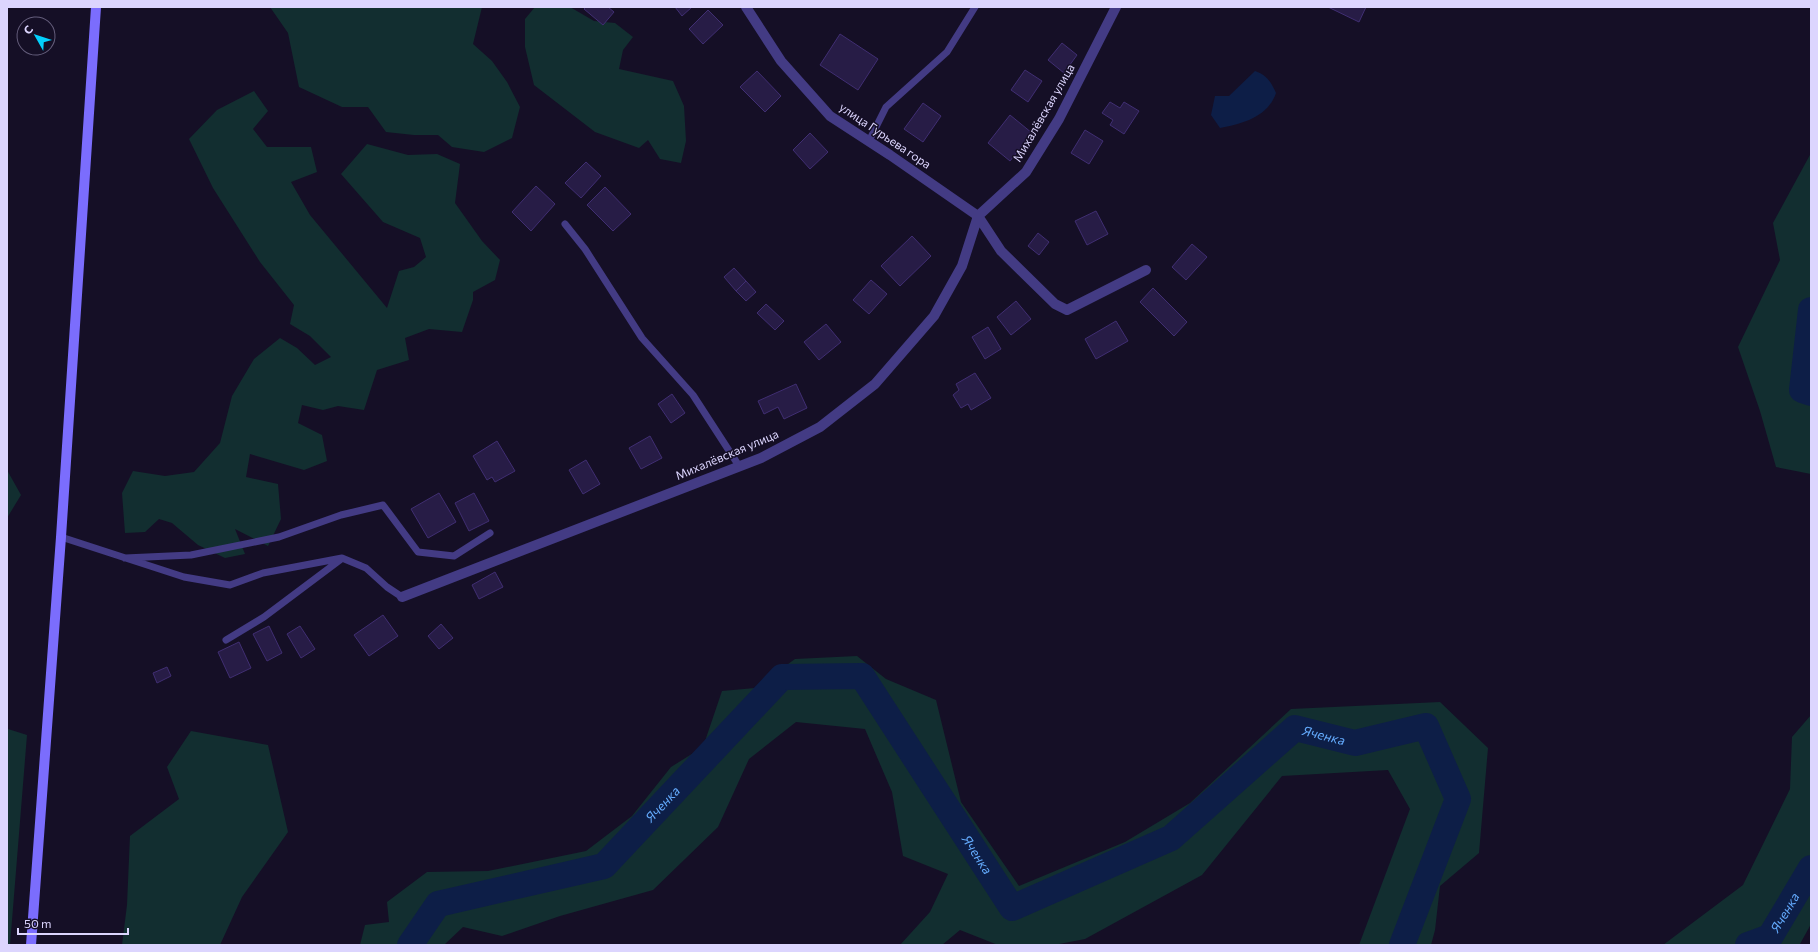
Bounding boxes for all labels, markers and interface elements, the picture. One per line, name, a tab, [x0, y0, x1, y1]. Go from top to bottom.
north arrow	[16, 16, 56, 56]
text: С	[20, 22, 36, 36]
street label: Михалёвская улица	[1009, 61, 1077, 164]
street label: улица Гурьева гора	[837, 99, 934, 171]
street label: Михалёвская улица	[673, 426, 780, 482]
water label: Яченка	[1300, 722, 1347, 748]
water label: Яченка	[641, 783, 683, 826]
water label: Яченка	[958, 831, 996, 877]
water label: Яченка	[1766, 889, 1803, 936]
scale bar	[18, 910, 128, 936]
text: 50 m	[24, 916, 52, 930]

